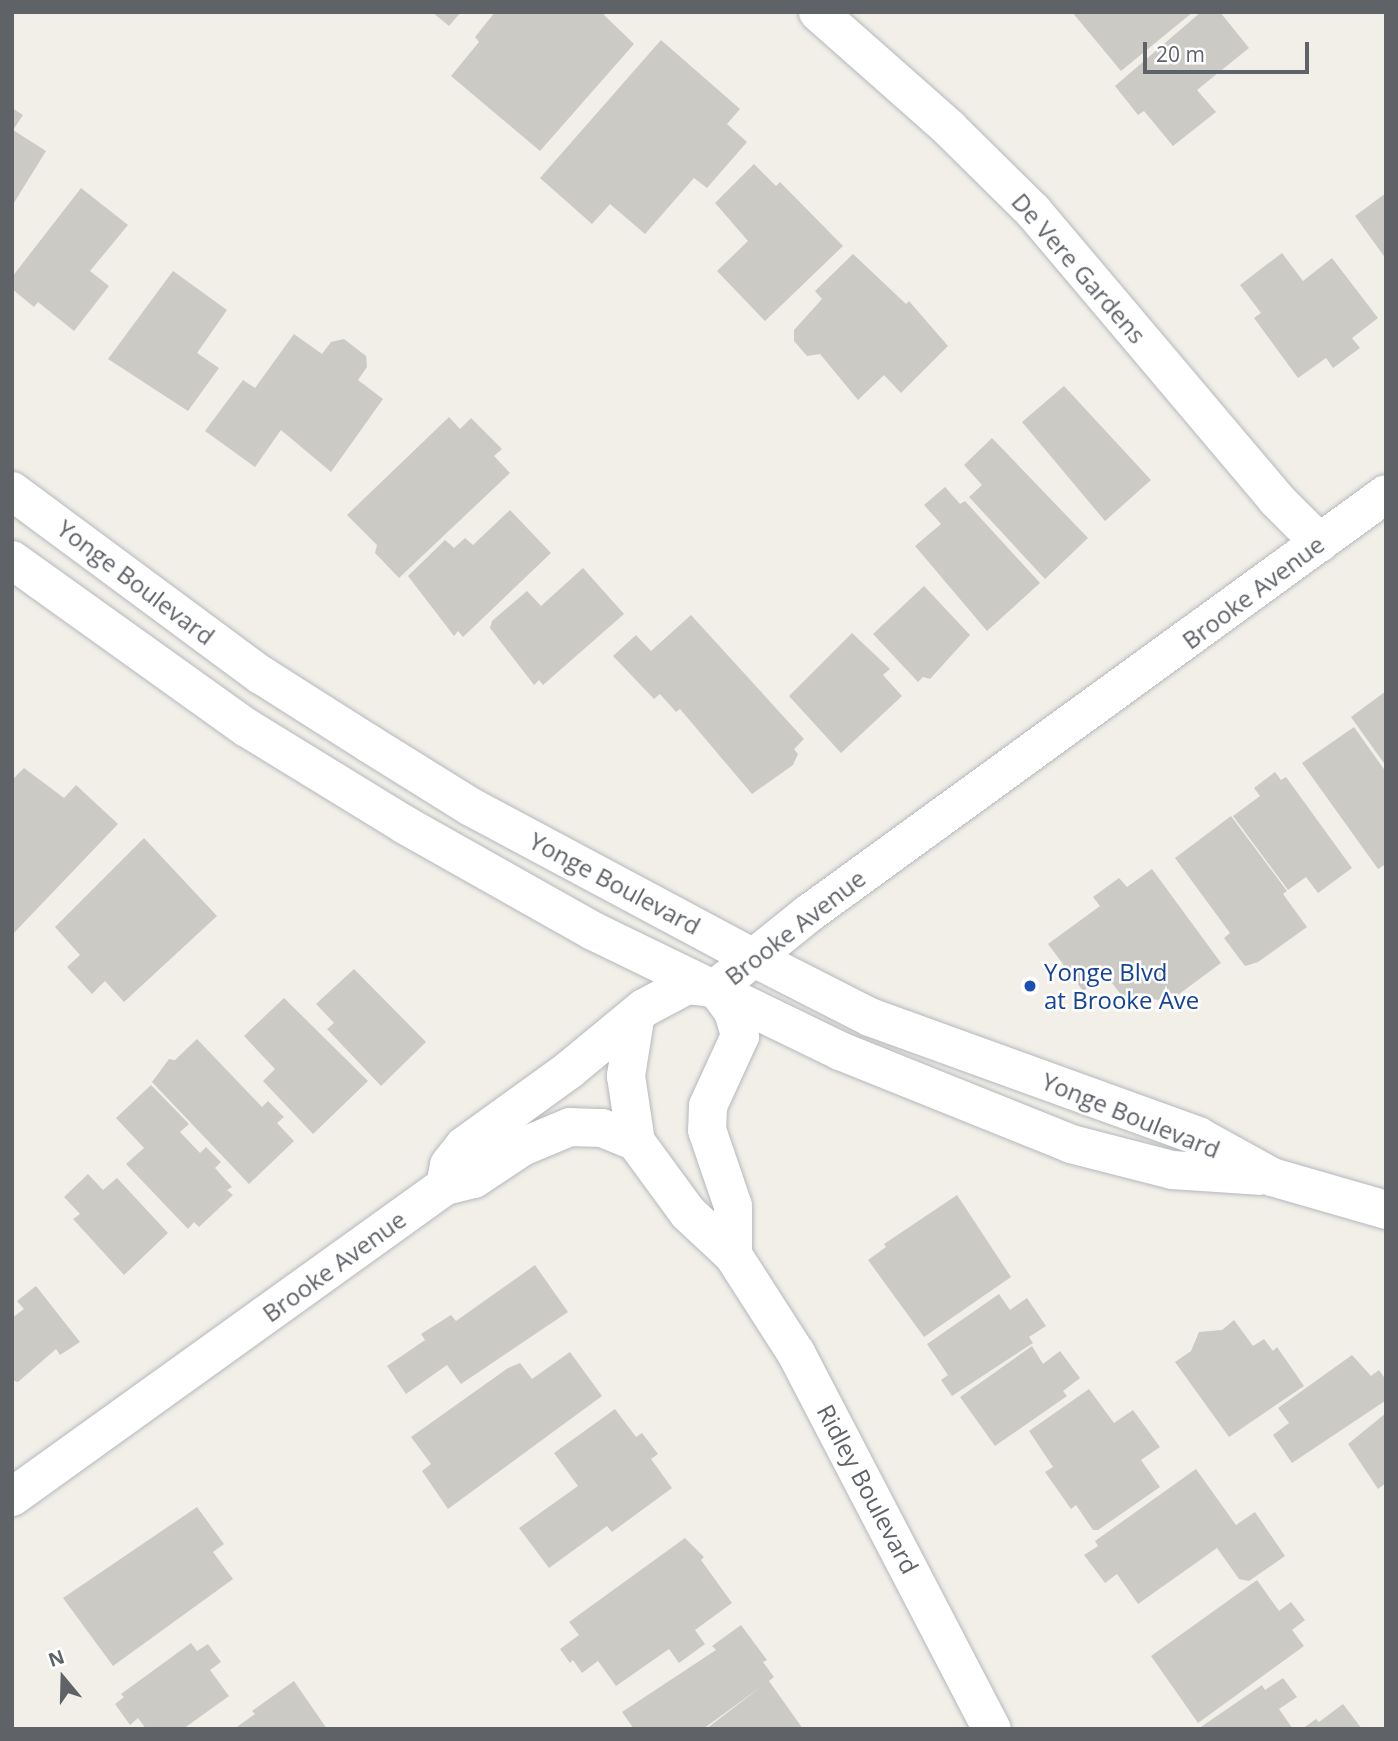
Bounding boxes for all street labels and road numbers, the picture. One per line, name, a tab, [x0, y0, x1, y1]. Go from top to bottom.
street label: De Vere Gardens	[1006, 187, 1152, 349]
street label: Yonge Boulevard	[52, 514, 220, 650]
street label: Brooke Avenue	[1176, 529, 1330, 655]
street label: Yonge Boulevard	[525, 826, 705, 940]
street label: Brooke Avenue	[719, 863, 871, 991]
street label: Yonge Boulevard	[1038, 1066, 1224, 1164]
street label: Brooke Avenue	[257, 1204, 411, 1328]
street label: Ridley Boulevard	[811, 1400, 925, 1578]

